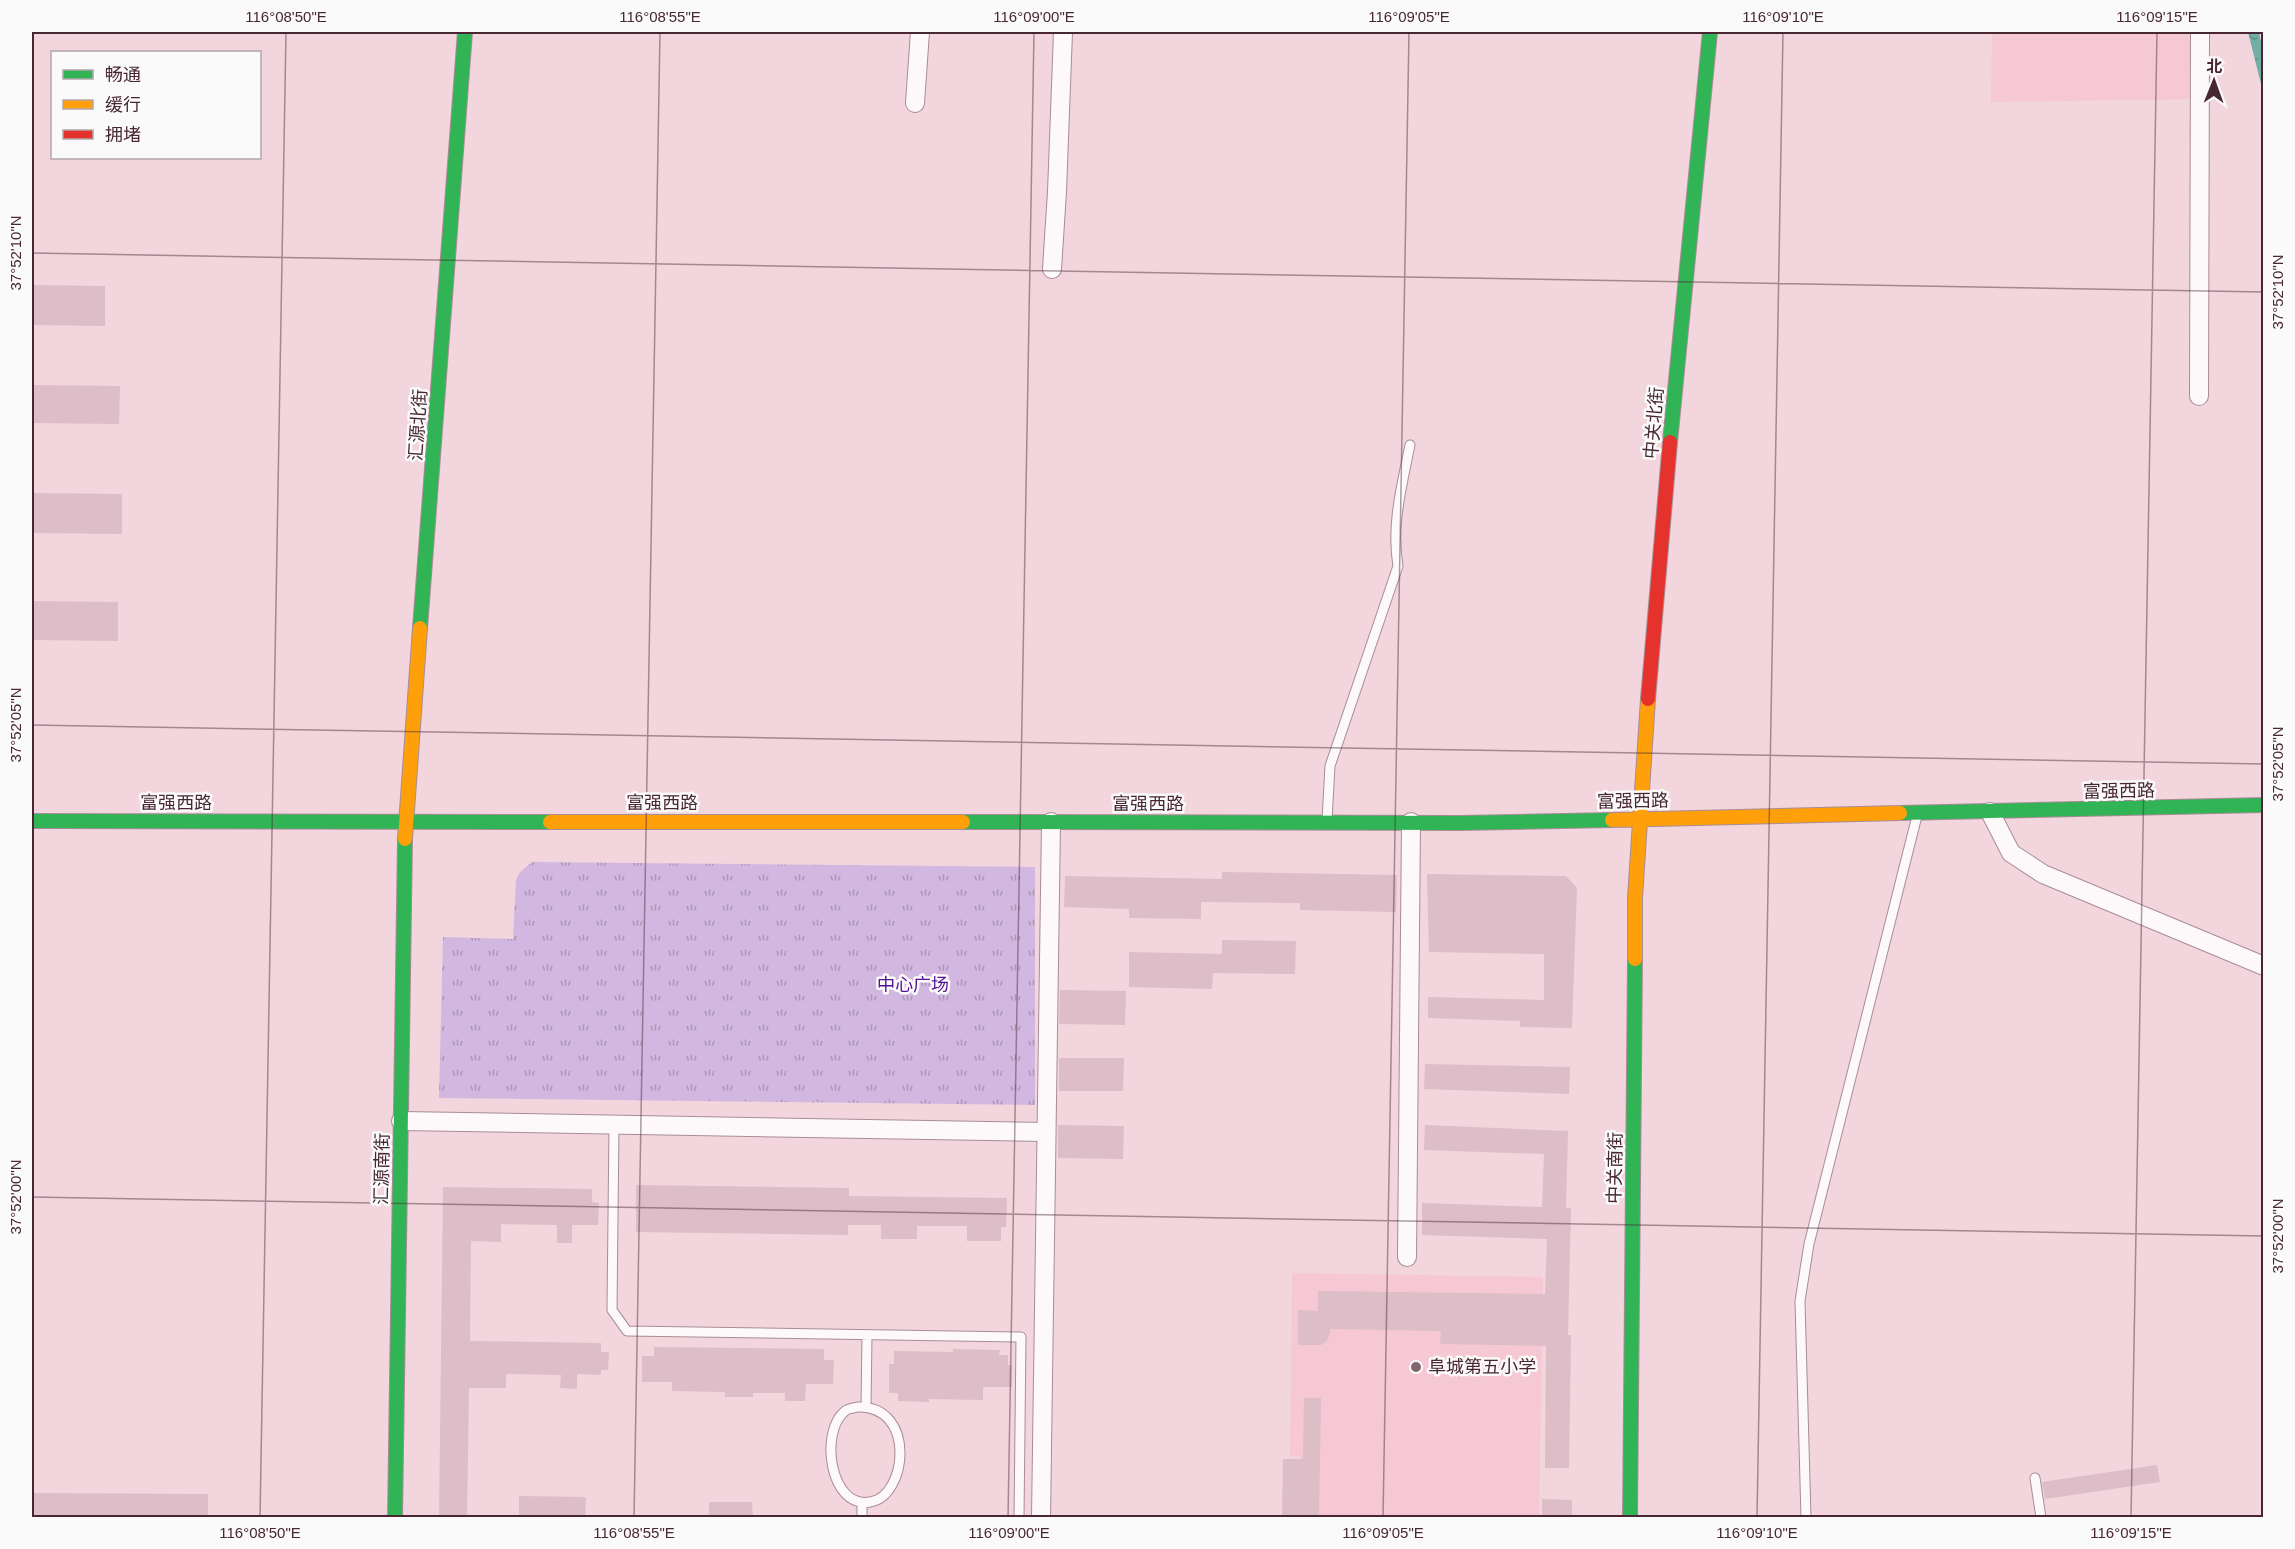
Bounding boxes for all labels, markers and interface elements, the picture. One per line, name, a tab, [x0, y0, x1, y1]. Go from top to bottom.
text: 116°08'50"E	[245, 8, 327, 25]
text: 116°08'55"E	[619, 8, 701, 25]
text: 116°09'00"E	[993, 8, 1075, 25]
text: 116°09'05"E	[1368, 8, 1450, 25]
text: 116°09'10"E	[1742, 8, 1824, 25]
text: 116°09'15"E	[2116, 8, 2198, 25]
legend	[51, 51, 261, 159]
north arrow	[2184, 51, 2244, 111]
text: 北	[2206, 58, 2222, 75]
text: 畅通	[105, 65, 141, 85]
text: 缓行	[105, 95, 141, 115]
text: 拥堵	[105, 125, 141, 145]
text: 37°52'10"N	[7, 215, 24, 291]
text: 37°52'10"N	[2269, 254, 2286, 330]
street label: 中关北街	[1641, 386, 1667, 460]
street label: 汇源北街	[406, 388, 430, 462]
text: 37°52'05"N	[7, 687, 24, 763]
text: 37°52'05"N	[2269, 726, 2286, 802]
street label: 富强西路	[2083, 780, 2155, 802]
street label: 富强西路	[1597, 790, 1669, 812]
street label: 富强西路	[140, 793, 212, 813]
street label: 富强西路	[626, 793, 698, 813]
street label: 富强西路	[1112, 794, 1184, 814]
park label: 中心广场	[877, 975, 949, 995]
street label: 中关南街	[1604, 1132, 1626, 1204]
street label: 汇源南街	[371, 1133, 393, 1205]
text: 37°52'00"N	[7, 1159, 24, 1235]
text: 37°52'00"N	[2269, 1198, 2286, 1274]
place label: 阜城第五小学	[1428, 1357, 1536, 1377]
marker: 阜城第五小学	[1409, 1360, 1423, 1374]
text: 116°08'50"E	[219, 1524, 301, 1541]
text: 116°08'55"E	[593, 1524, 675, 1541]
text: 116°09'00"E	[968, 1524, 1050, 1541]
text: 116°09'05"E	[1342, 1524, 1424, 1541]
text: 116°09'10"E	[1716, 1524, 1798, 1541]
text: 116°09'15"E	[2090, 1524, 2172, 1541]

